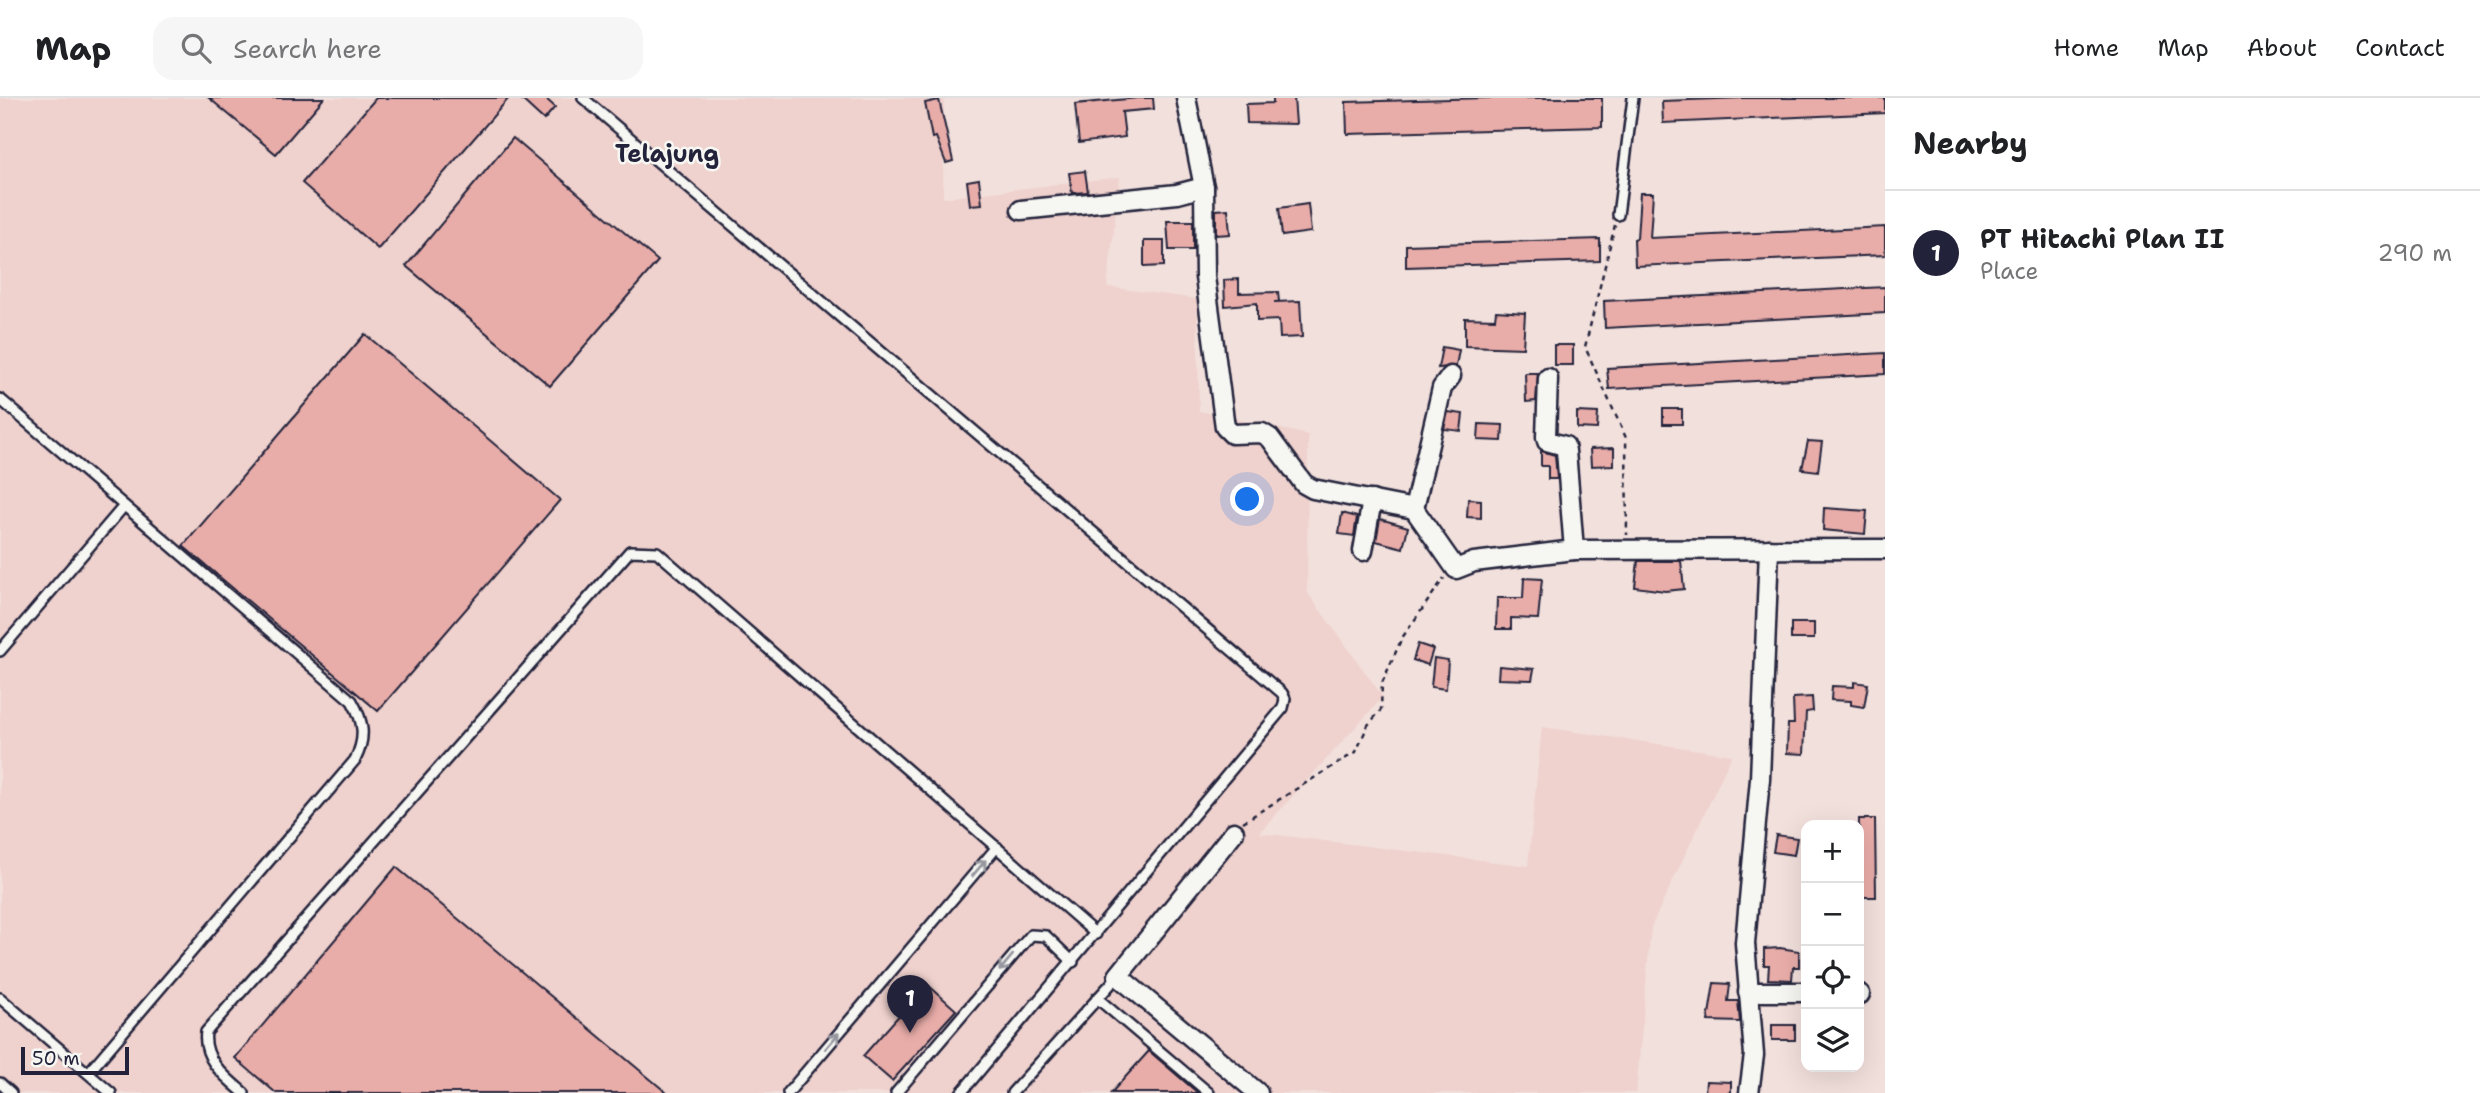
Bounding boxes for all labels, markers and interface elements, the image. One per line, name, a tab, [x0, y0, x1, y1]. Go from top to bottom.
search box	[153, 17, 643, 80]
text: Map	[35, 26, 111, 71]
icon: search	[177, 29, 215, 67]
text: Search here	[233, 31, 382, 66]
text: Home	[2053, 32, 2119, 64]
text: Map	[2157, 32, 2209, 64]
text: About	[2247, 32, 2317, 64]
text: Contact	[2355, 32, 2445, 64]
text: Nearby	[1913, 123, 2028, 164]
district label: Telajung	[615, 138, 719, 170]
text: PT Hitachi Plan II	[1980, 221, 2224, 256]
text: 1	[1931, 238, 1941, 268]
text: 290 m	[2378, 238, 2452, 268]
text: Place	[1980, 256, 2039, 286]
your location	[1230, 482, 1264, 516]
map controls	[1801, 820, 1864, 1072]
button: +	[1801, 820, 1864, 883]
one-way arrow	[971, 859, 987, 877]
button: −	[1801, 883, 1864, 946]
button: locate	[1801, 946, 1864, 1009]
one-way arrow	[998, 953, 1013, 971]
pin: 1	[887, 975, 933, 1033]
button: layers	[1801, 1009, 1864, 1072]
one-way arrow	[824, 1032, 840, 1050]
scale bar	[21, 1044, 130, 1076]
text: 50 m	[32, 1046, 80, 1071]

